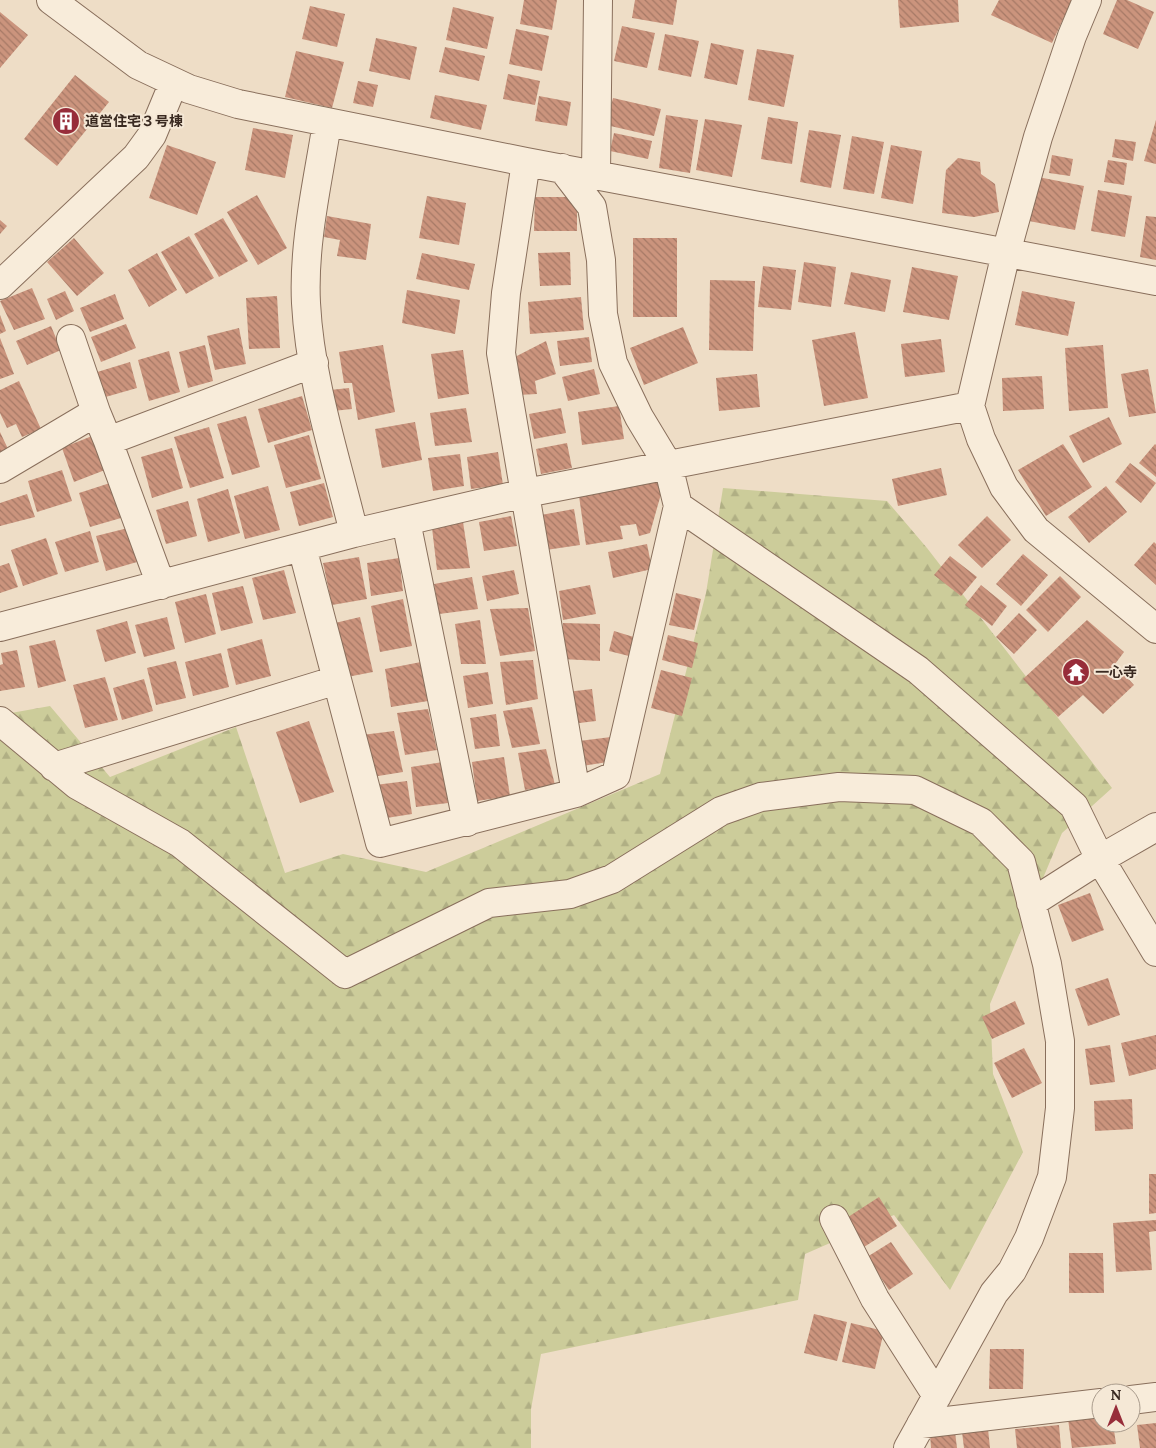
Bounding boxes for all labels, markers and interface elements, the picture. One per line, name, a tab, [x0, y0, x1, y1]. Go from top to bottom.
building icon: 道営住宅３号棟	[51, 106, 81, 136]
place label: 道営住宅３号棟	[85, 112, 183, 130]
temple icon: 一心寺	[1061, 657, 1091, 687]
place label: 一心寺	[1095, 663, 1137, 681]
north arrow	[1091, 1383, 1141, 1433]
text: N	[1111, 1386, 1122, 1404]

